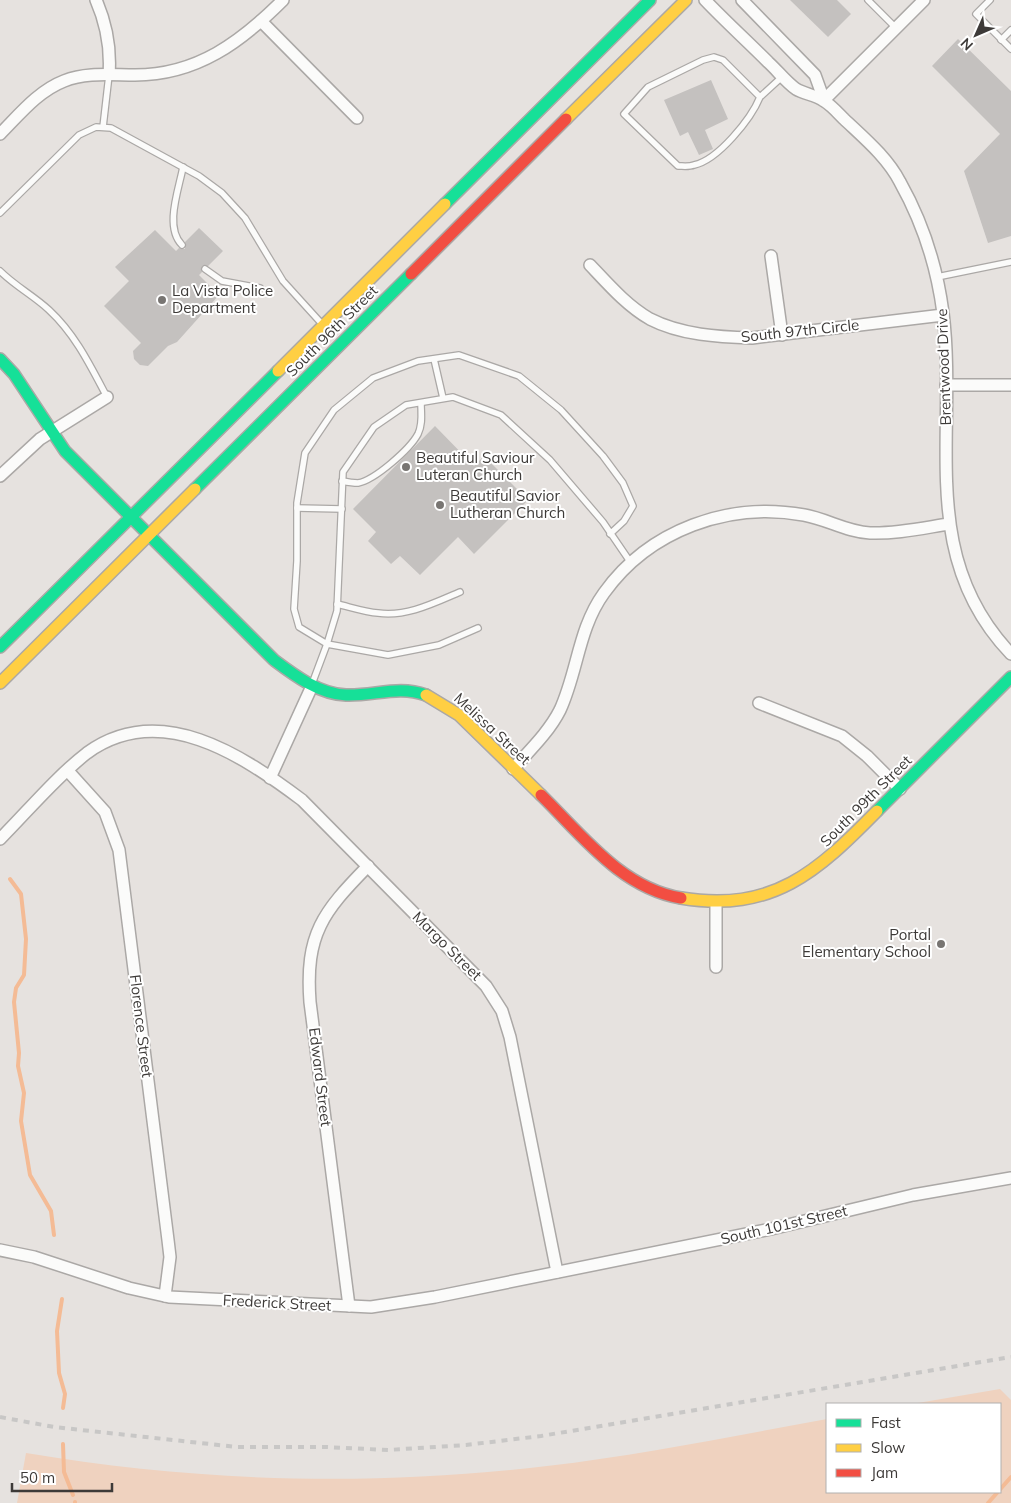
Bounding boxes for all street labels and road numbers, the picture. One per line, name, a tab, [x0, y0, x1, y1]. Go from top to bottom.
street label: South 96th Street	[282, 281, 381, 380]
street label: Brentwood Drive	[932, 308, 955, 426]
street label: South 97th Circle	[740, 315, 860, 346]
street label: Melissa Street	[450, 688, 534, 769]
street label: South 99th Street	[816, 751, 915, 850]
street label: Margo Street	[409, 907, 486, 984]
street label: Florence Street	[126, 973, 157, 1079]
street label: Edward Street	[305, 1026, 336, 1127]
street label: South 101st Street	[719, 1201, 849, 1248]
street label: Frederick Street	[222, 1290, 332, 1315]

